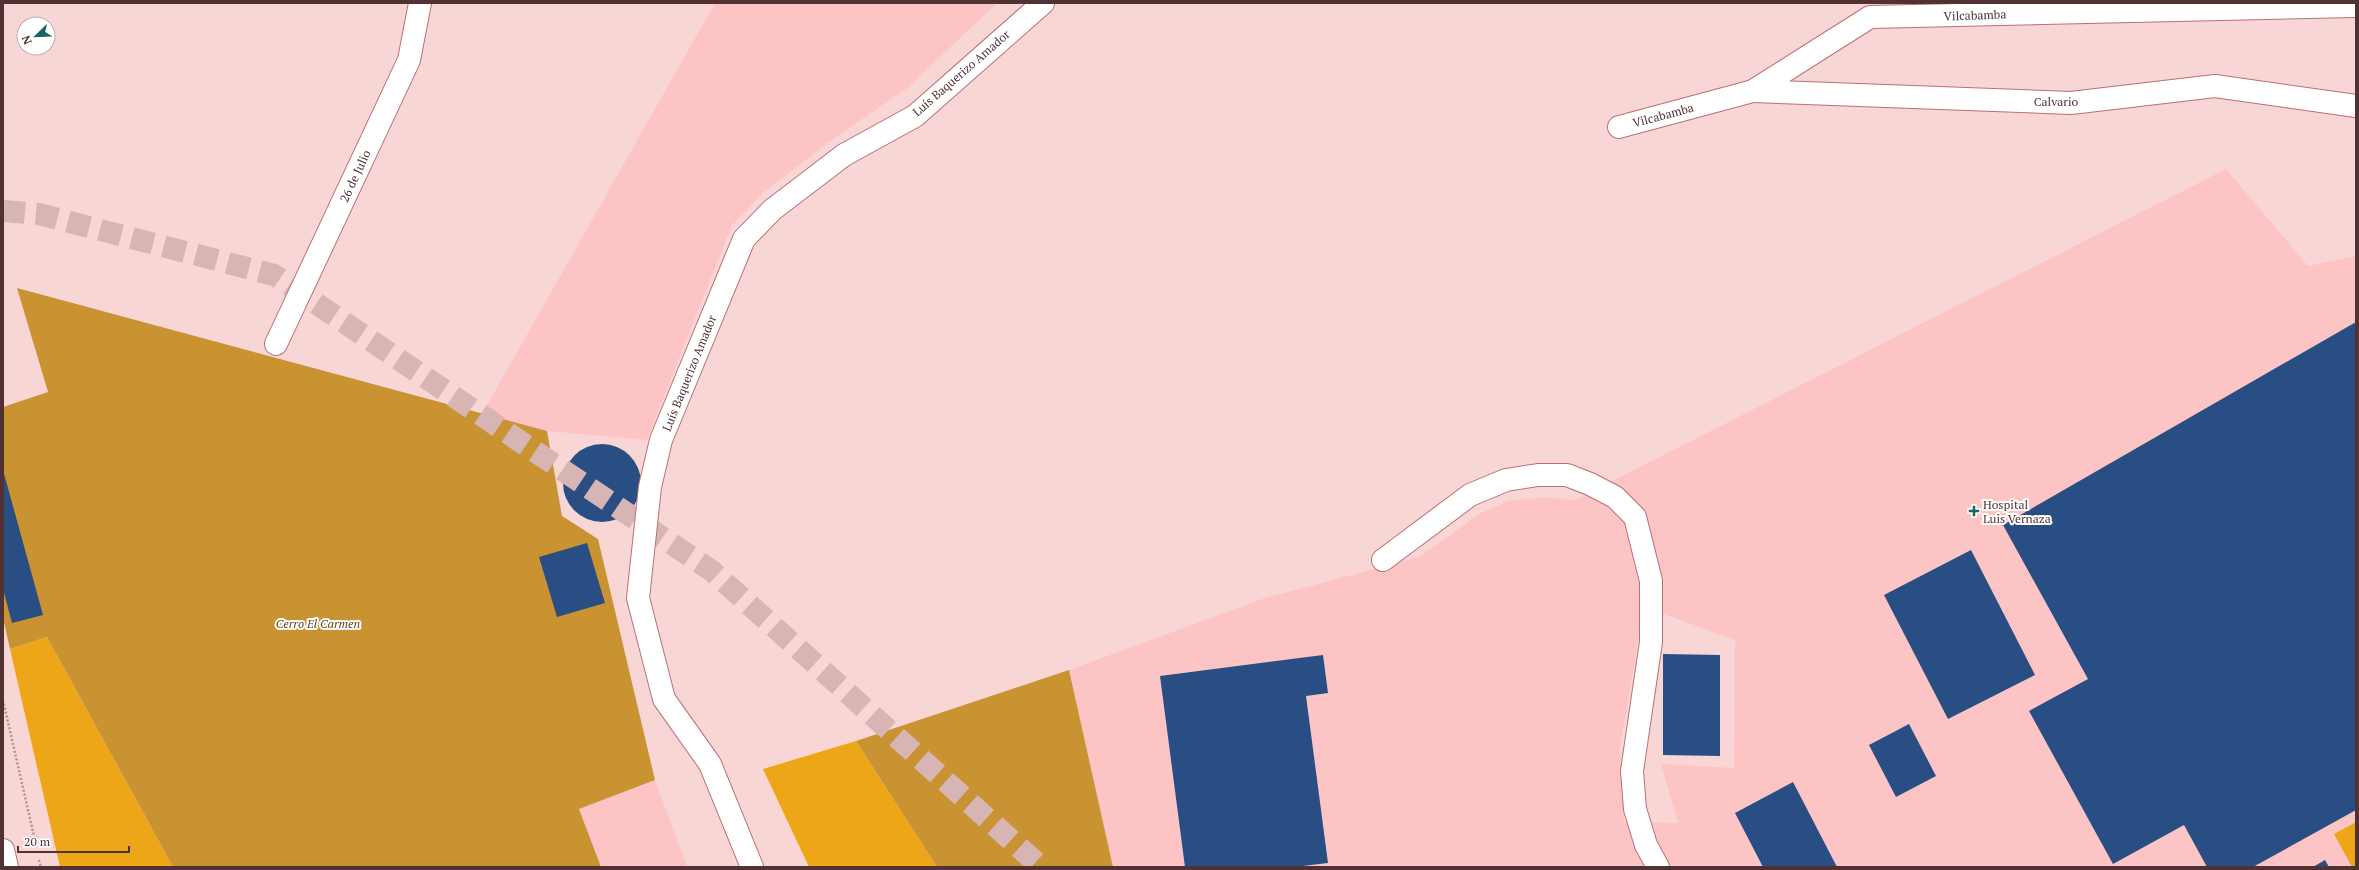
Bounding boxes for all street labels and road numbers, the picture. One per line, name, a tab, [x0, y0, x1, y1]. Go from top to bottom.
street label: Vilcabamba	[1943, 6, 2007, 24]
street label: Luís Baquerizo Amador	[909, 26, 1013, 119]
street label: Calvario	[2034, 94, 2079, 109]
street label: Vilcabamba	[1631, 100, 1695, 130]
street label: 26 de Julio	[336, 147, 374, 205]
street label: Luís Baquerizo Amador	[659, 312, 719, 433]

